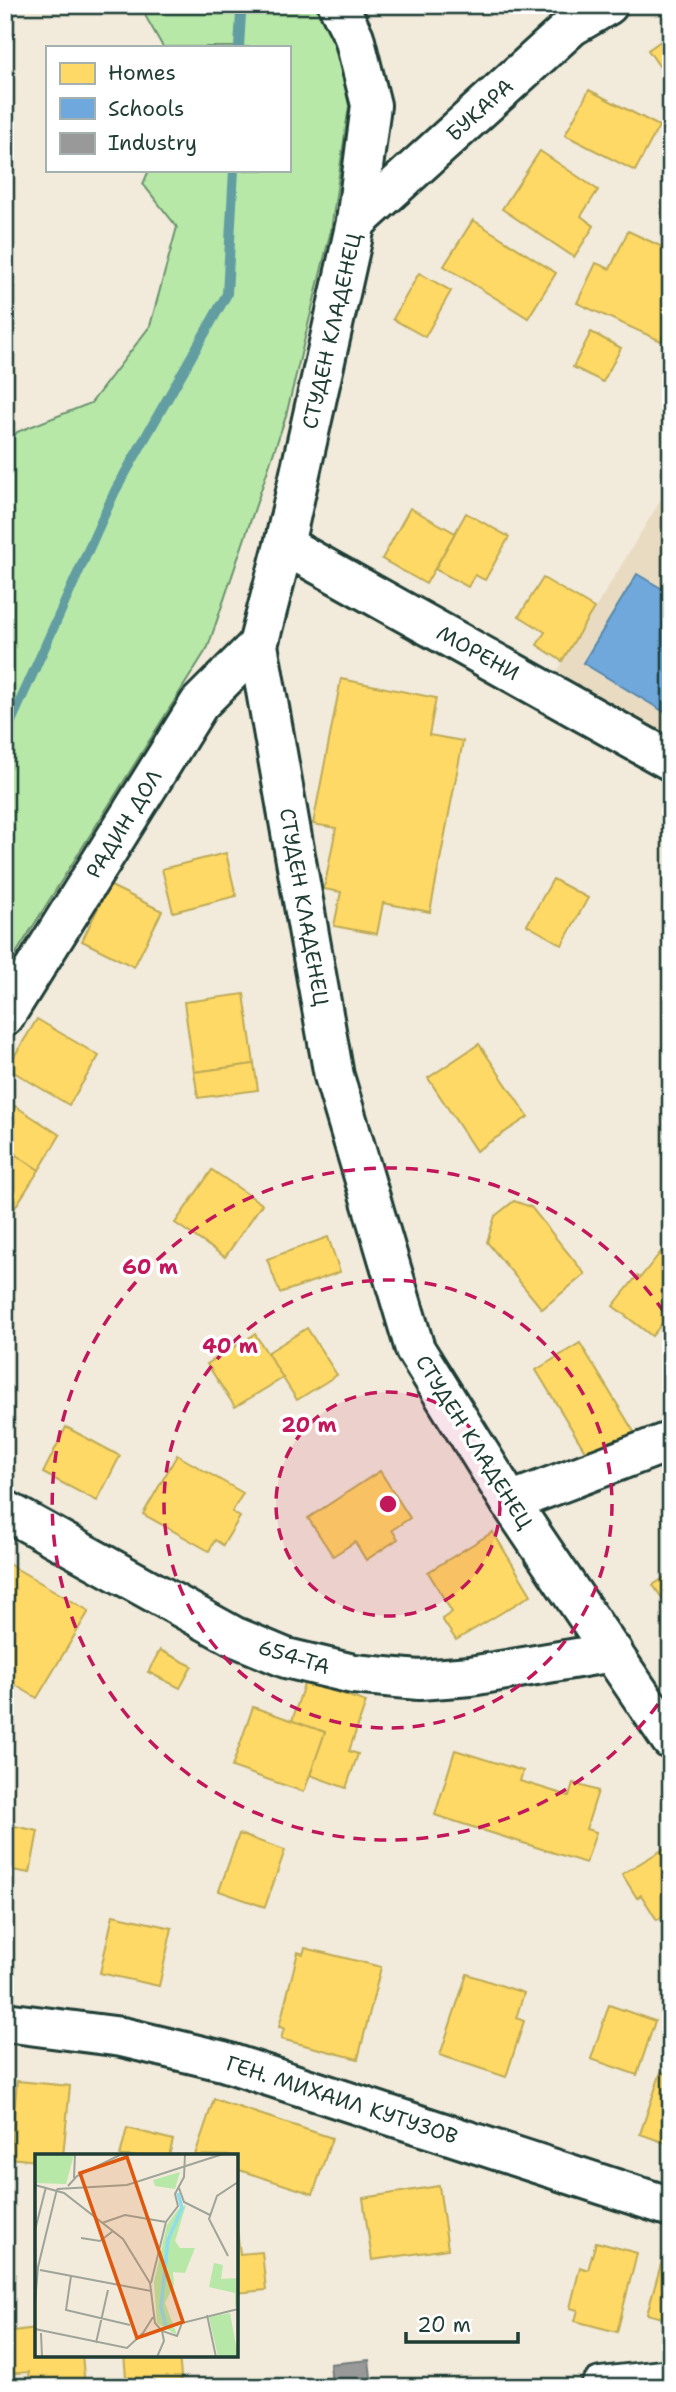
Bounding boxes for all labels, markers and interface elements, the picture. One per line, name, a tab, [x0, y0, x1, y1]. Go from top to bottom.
legend	[46, 46, 290, 172]
text: Homes	[108, 59, 176, 87]
street label: БУКАРА	[440, 72, 520, 148]
text: Schools	[108, 95, 184, 123]
text: Industry	[108, 129, 197, 157]
street label: СТУДЕН КЛАДЕНЕЦ	[296, 230, 368, 432]
street label: МОРЕНИ	[432, 619, 524, 687]
street label: РАДИН ДОЛ	[79, 764, 169, 884]
street label: СТУДЕН КЛАДЕНЕЦ	[273, 806, 335, 1008]
text: 60 m	[122, 1253, 178, 1281]
text: 40 m	[202, 1332, 258, 1360]
street label: СТУДЕН КЛАДЕНЕЦ	[409, 1350, 539, 1534]
text: 20 m	[281, 1411, 337, 1439]
centre of rings	[376, 1492, 400, 1516]
street label: 654-ТА	[255, 1633, 333, 1681]
street label: ГЕН. МИХАИЛ КУТУЗОВ	[223, 2049, 461, 2151]
inset map	[35, 2154, 238, 2357]
scale bar	[406, 2301, 518, 2345]
text: 20 m	[417, 2311, 471, 2339]

